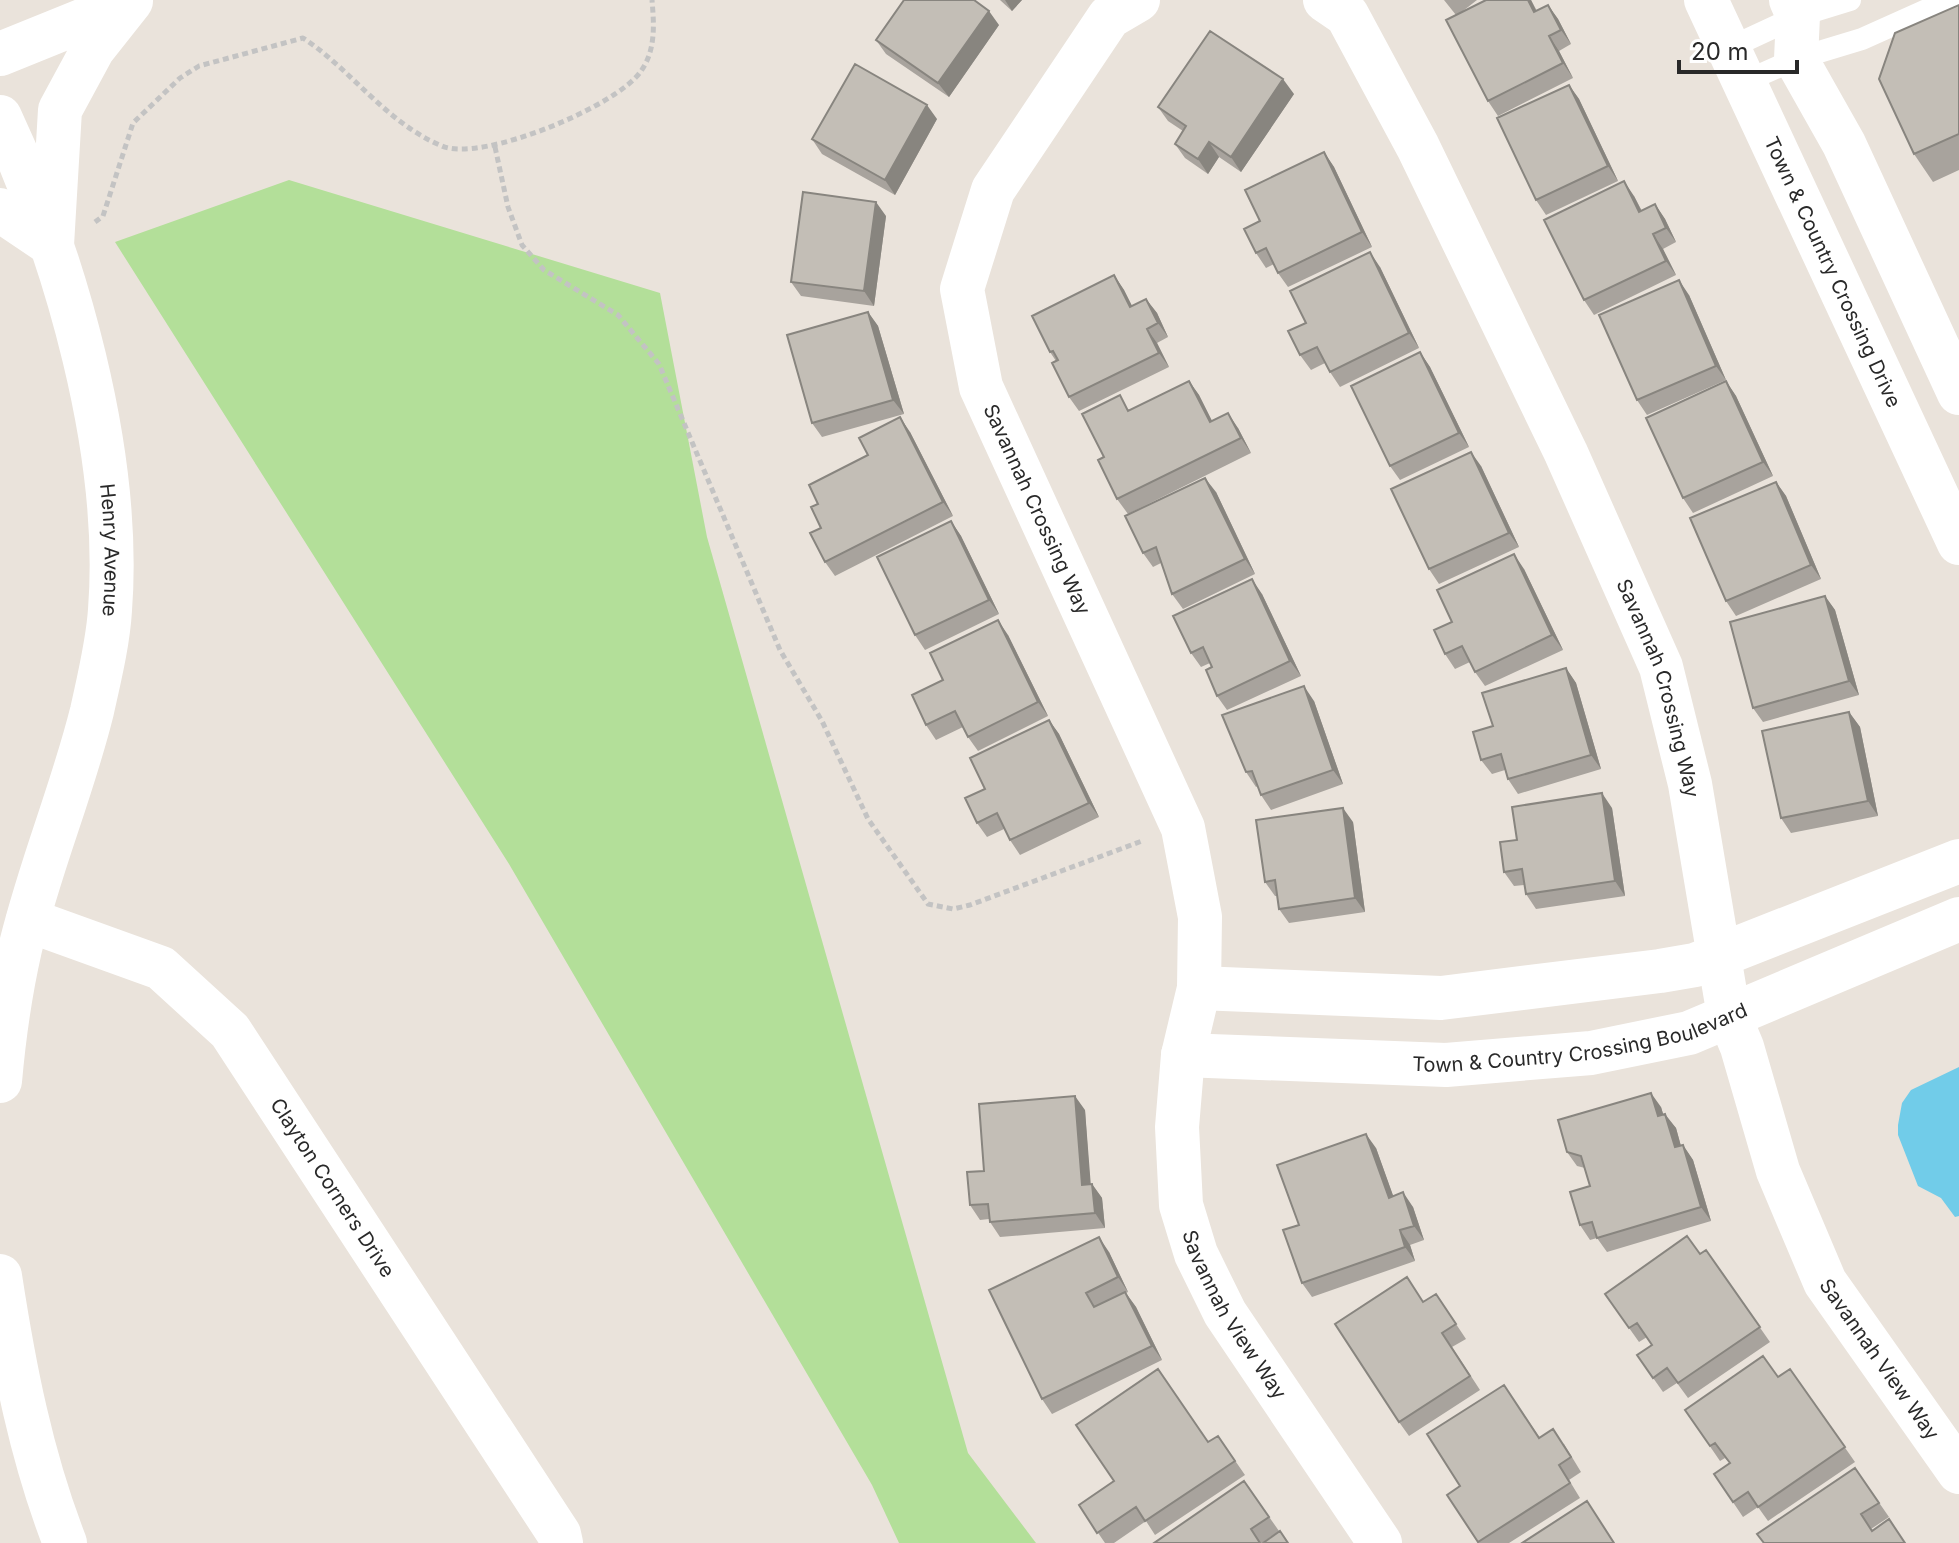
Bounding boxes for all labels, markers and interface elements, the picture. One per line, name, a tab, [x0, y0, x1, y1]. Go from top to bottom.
scale bar	[1679, 24, 1797, 74]
text: 20 m	[1691, 37, 1749, 66]
street label: Town & Country Crossing Drive	[1759, 133, 1906, 411]
street label: Savannah Crossing Way	[978, 400, 1096, 618]
street label: Henry Avenue	[95, 482, 124, 617]
street label: Savannah Crossing Way	[1611, 575, 1704, 799]
street label: Town & Country Crossing Boulevard	[1412, 998, 1751, 1077]
street label: Clayton Corners Drive	[265, 1094, 400, 1282]
street label: Savannah View Way	[1177, 1227, 1292, 1404]
street label: Savannah View Way	[1814, 1274, 1944, 1444]

